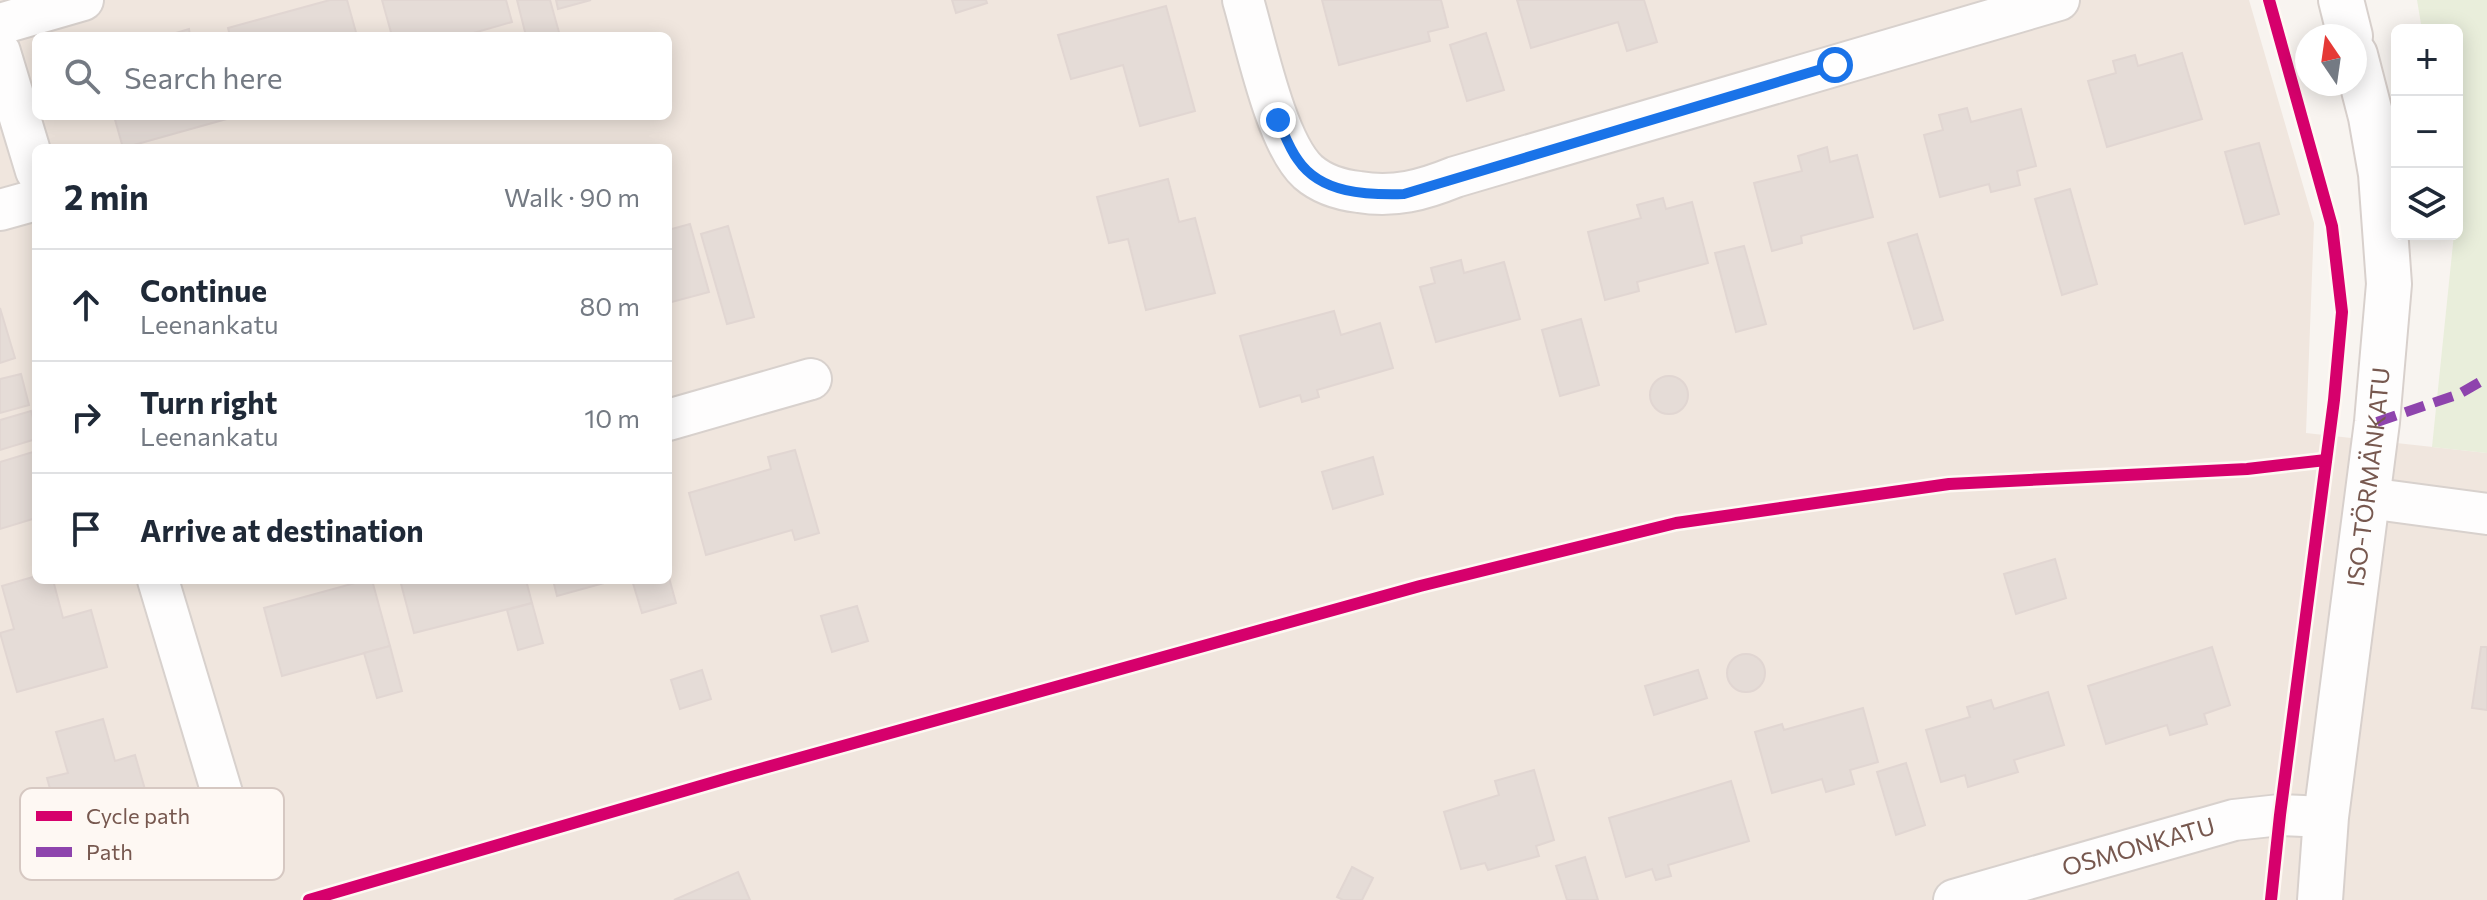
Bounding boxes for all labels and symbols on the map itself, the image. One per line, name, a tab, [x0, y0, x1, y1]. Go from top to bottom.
north arrow	[2295, 24, 2367, 96]
route start	[1817, 47, 1853, 83]
route end	[1260, 102, 1296, 138]
street label: ISO-TÖRMÄNKATU	[2340, 366, 2395, 588]
legend	[20, 788, 284, 880]
text: Cycle path	[86, 802, 190, 829]
street label: OSMONKATU	[2059, 810, 2218, 881]
text: Path	[86, 838, 133, 865]

